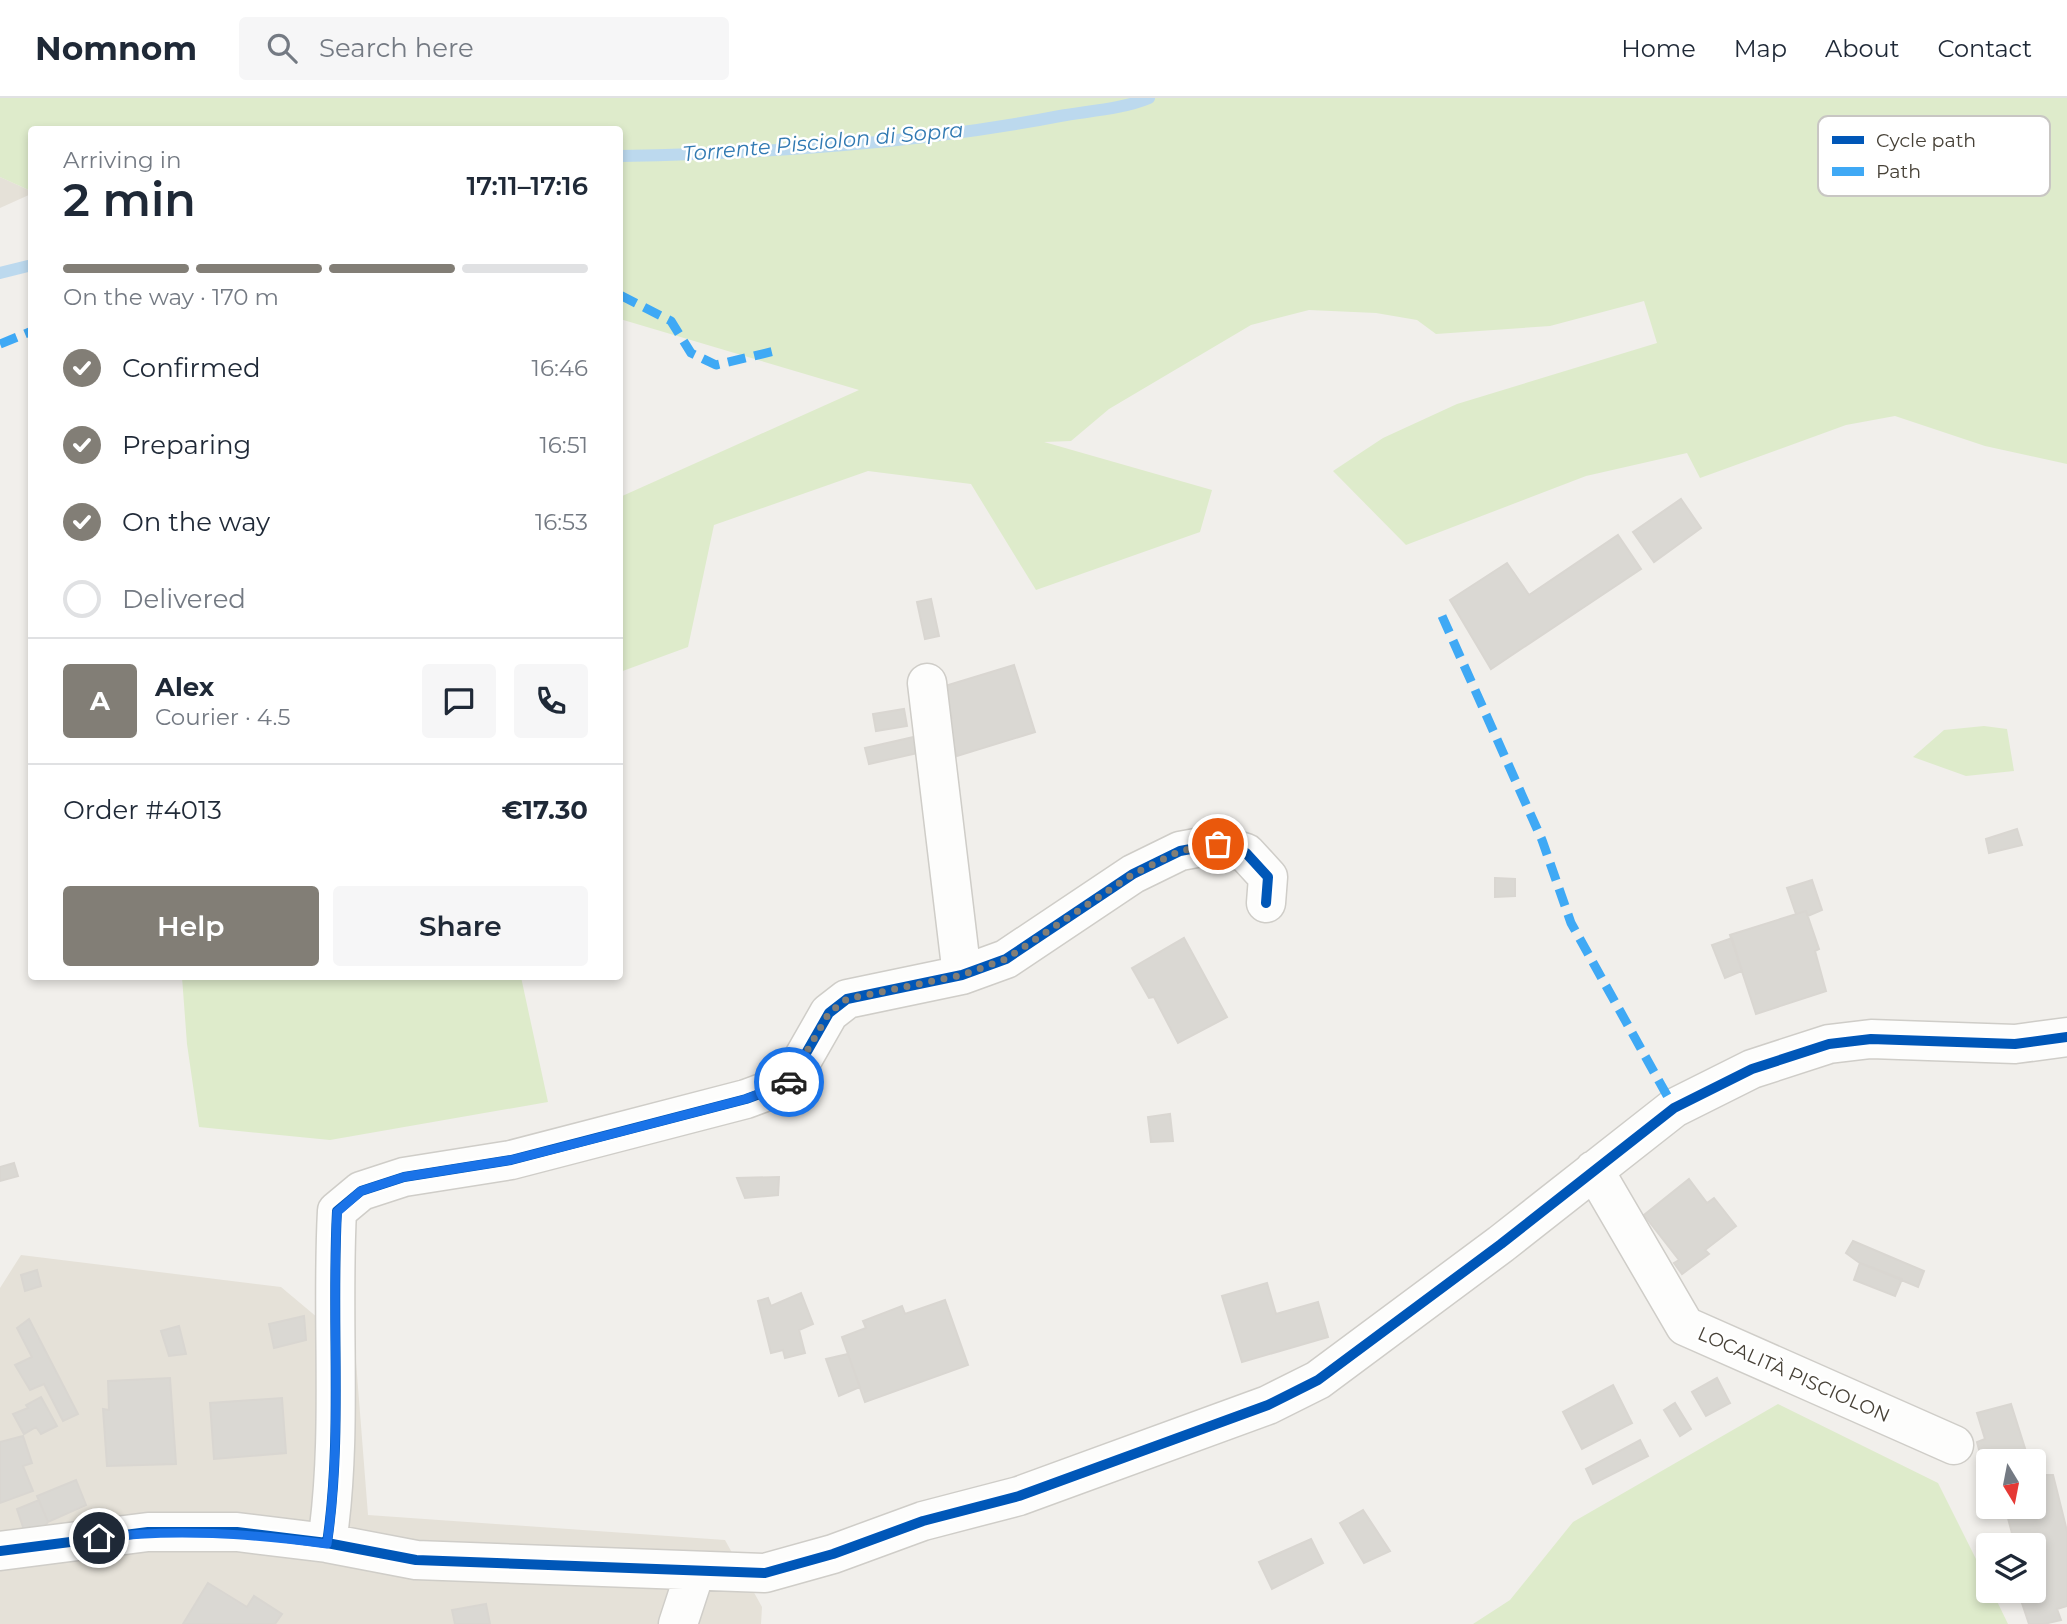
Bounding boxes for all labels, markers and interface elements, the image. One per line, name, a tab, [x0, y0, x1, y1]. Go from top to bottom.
search box	[239, 17, 729, 80]
text: Nomnom	[35, 28, 197, 68]
icon: search	[263, 29, 301, 67]
text: Search here	[319, 32, 474, 64]
text: Home	[1621, 34, 1696, 63]
text: Map	[1734, 34, 1787, 63]
text: About	[1825, 34, 1899, 63]
text: Contact	[1937, 34, 2032, 63]
legend	[1818, 116, 2050, 196]
water label: Torrente Pisciolon di Sopra	[682, 117, 964, 166]
text: Cycle path	[1876, 129, 1976, 152]
text: Arriving in	[63, 146, 182, 174]
text: Path	[1876, 160, 1921, 183]
text: 17:11–17:16	[466, 170, 588, 202]
text: 2 min	[63, 171, 196, 228]
text: On the way · 170 m	[63, 283, 279, 311]
icon: check	[63, 349, 101, 387]
text: Confirmed	[122, 352, 261, 384]
text: 16:46	[532, 354, 588, 382]
icon: check	[63, 426, 101, 464]
text: Preparing	[122, 429, 251, 461]
text: 16:51	[539, 431, 588, 459]
icon: check	[63, 503, 101, 541]
text: On the way	[122, 506, 270, 538]
text: 16:53	[535, 508, 588, 536]
text: Delivered	[122, 583, 246, 615]
button: chat	[422, 664, 496, 738]
button: phone	[514, 664, 588, 738]
text: Alex	[155, 671, 214, 703]
text: A	[90, 685, 110, 717]
text: Courier · 4.5	[155, 703, 290, 731]
text: Order #4013	[63, 794, 222, 826]
text: €17.30	[501, 794, 588, 826]
pin	[1188, 814, 1248, 874]
icon: bag	[1199, 825, 1237, 863]
button: Help	[63, 886, 319, 966]
button: Share	[333, 886, 588, 966]
courier	[754, 1047, 824, 1117]
icon: car	[770, 1063, 808, 1101]
street label: LOCALITÀ PISCIOLON	[1694, 1322, 1893, 1427]
north arrow	[1976, 1449, 2046, 1519]
map controls	[1976, 1449, 2046, 1603]
pin	[69, 1508, 129, 1568]
icon: home	[80, 1519, 118, 1557]
button: layers	[1976, 1533, 2046, 1603]

